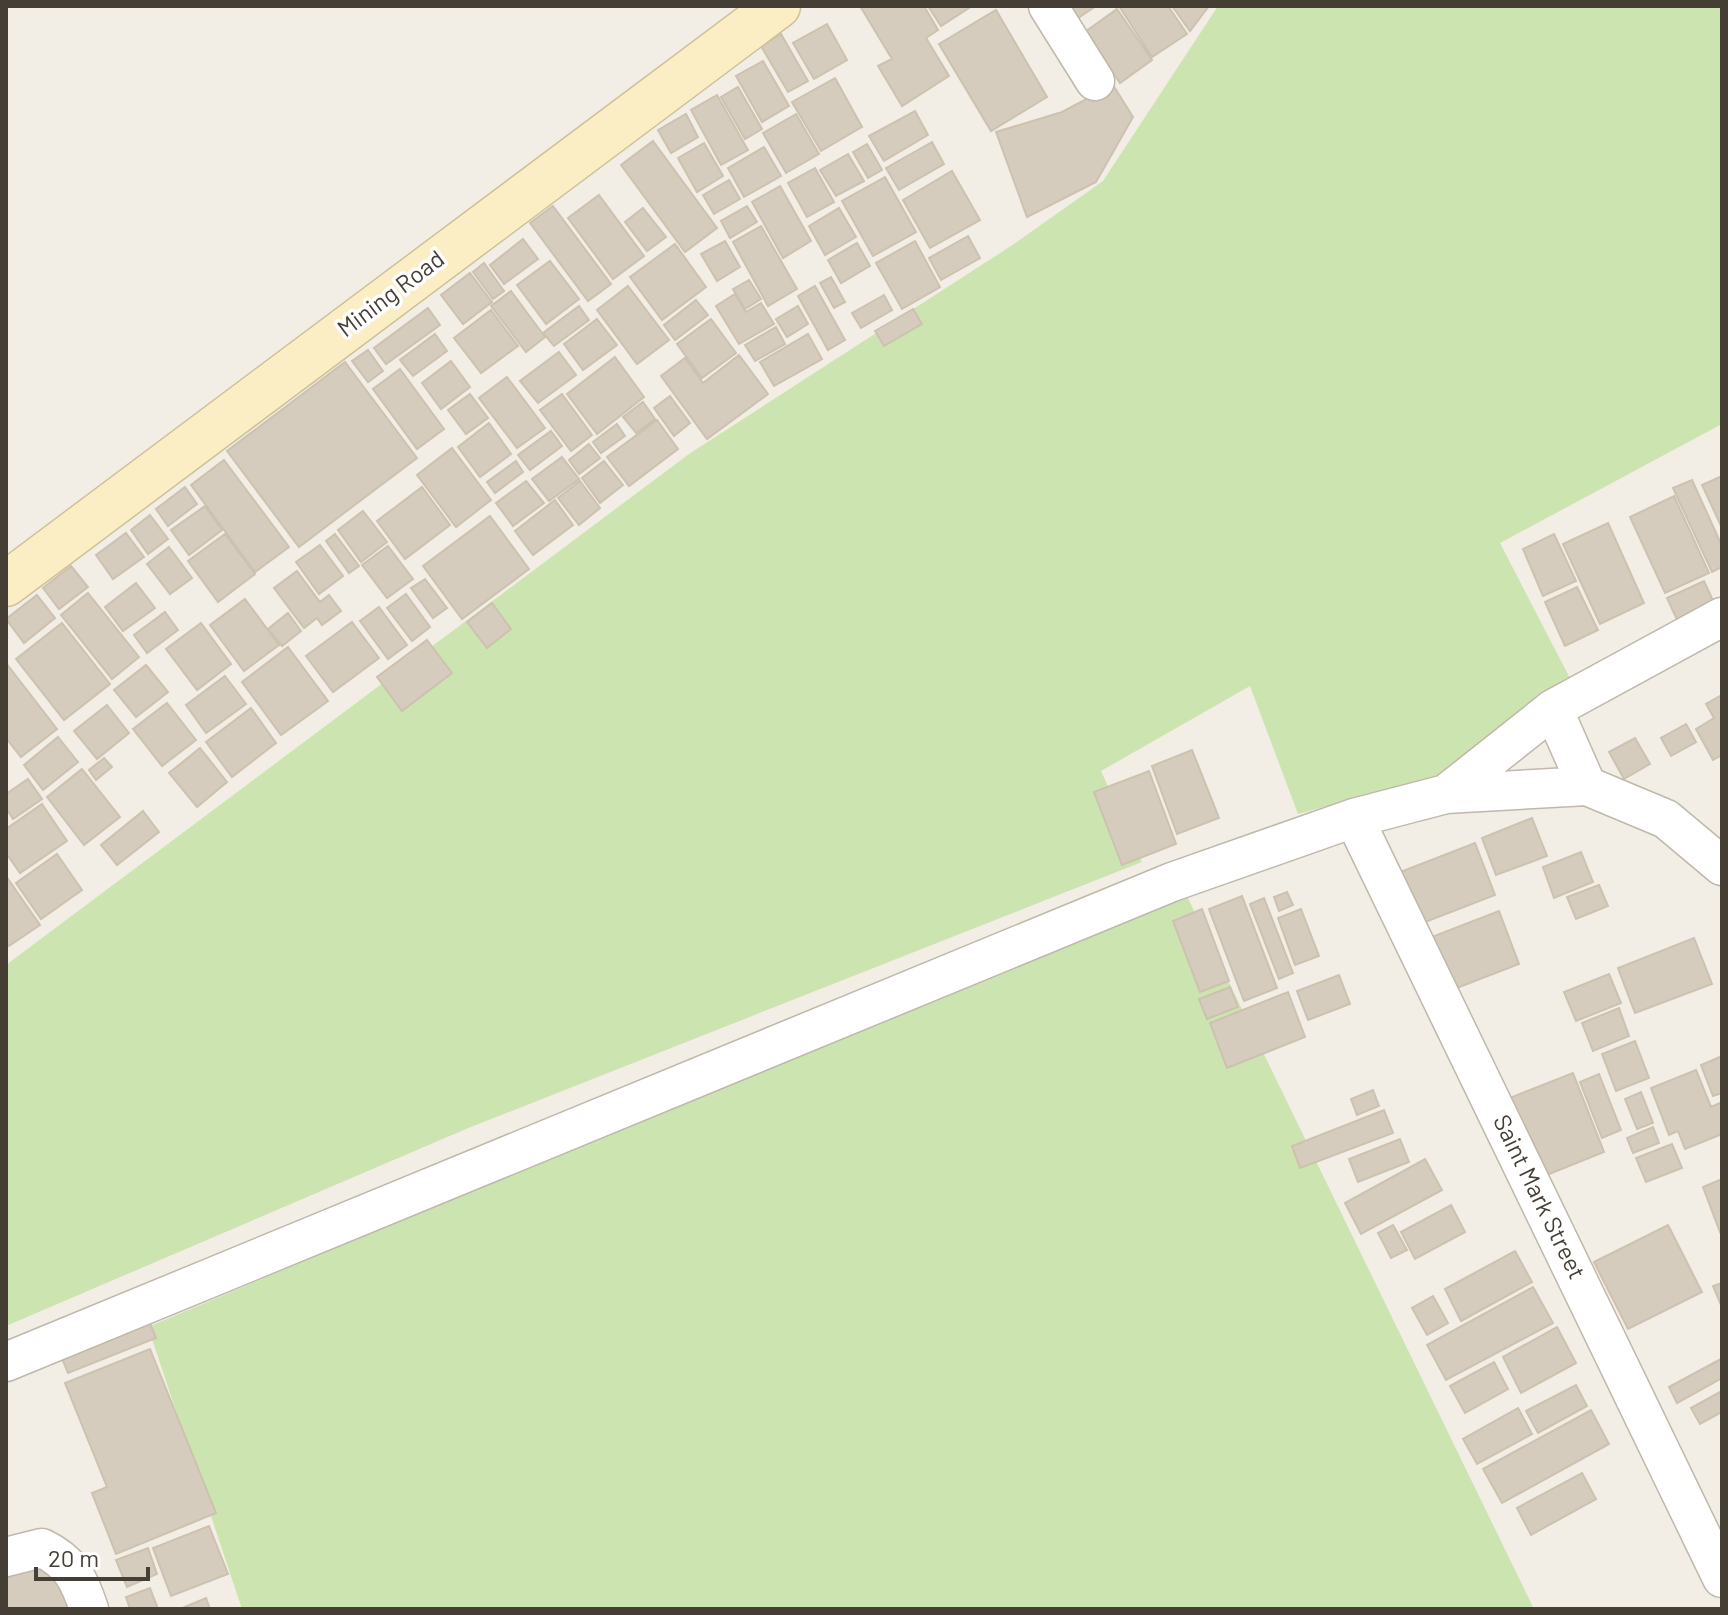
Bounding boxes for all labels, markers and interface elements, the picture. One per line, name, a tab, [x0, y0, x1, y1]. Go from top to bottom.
street label: Mining Road	[331, 243, 449, 342]
street label: Saint Mark Street	[1488, 1109, 1593, 1283]
scale bar	[36, 1531, 148, 1581]
text: 20 m	[48, 1543, 99, 1572]

